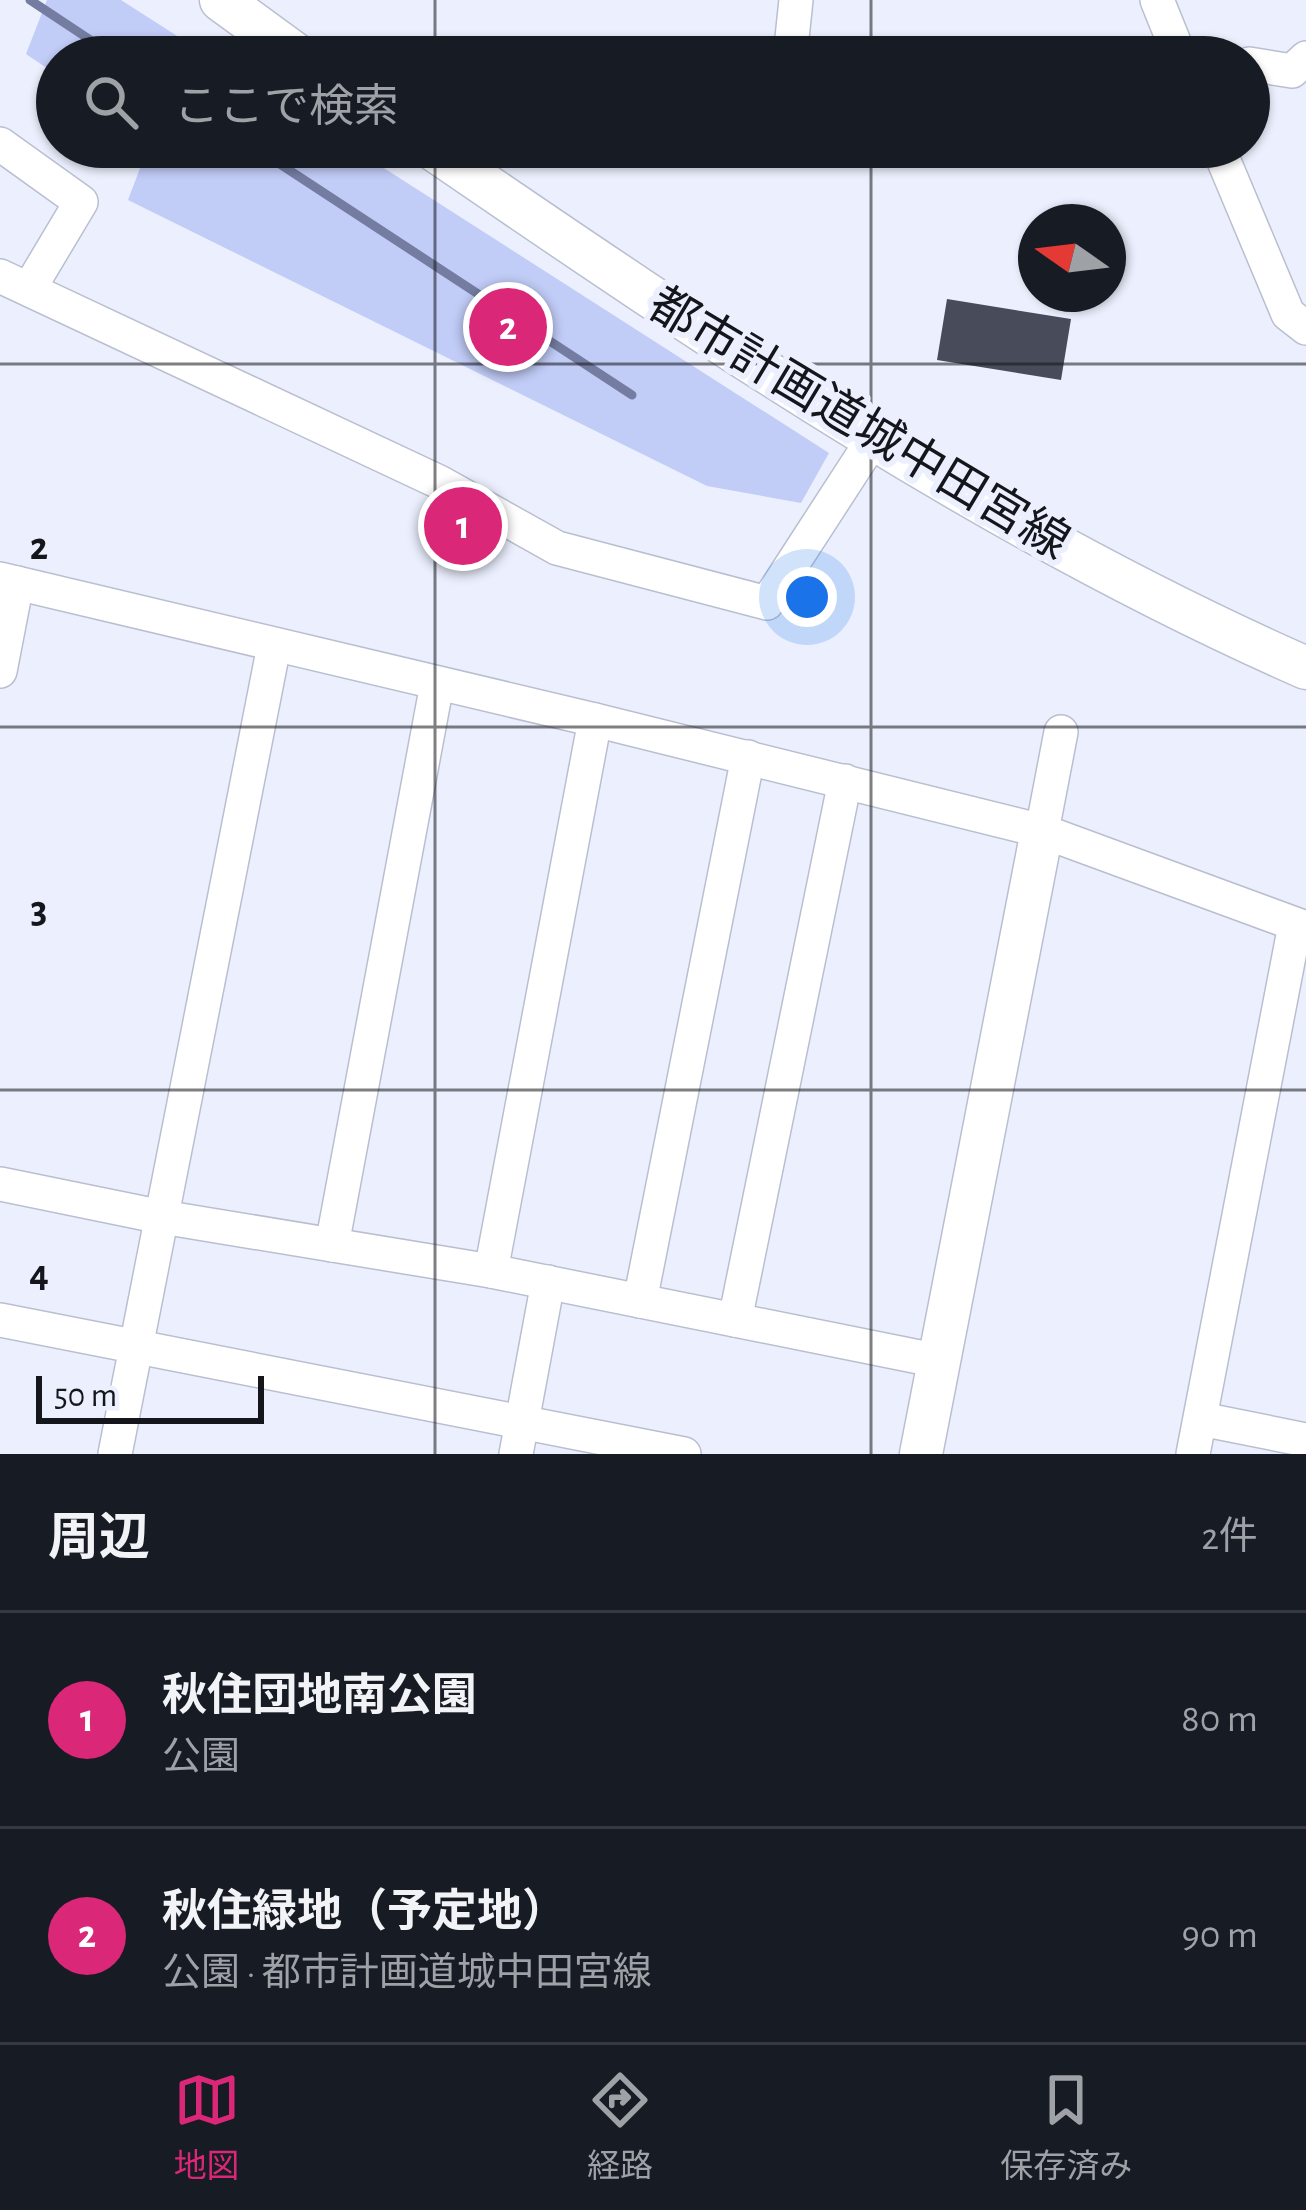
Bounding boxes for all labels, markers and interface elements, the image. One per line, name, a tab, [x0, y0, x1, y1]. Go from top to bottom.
search box	[36, 36, 1270, 168]
icon: search	[78, 69, 144, 135]
text: ここで検索	[174, 85, 399, 130]
north arrow	[1018, 204, 1126, 312]
street label: 都市計画道城中田宮線	[640, 278, 1078, 569]
pin: 2	[469, 282, 547, 372]
pin: 1	[424, 481, 502, 571]
text: 2	[30, 528, 48, 567]
your location	[777, 567, 837, 627]
text: 3	[31, 891, 47, 930]
text: 4	[29, 1255, 49, 1294]
scale bar	[36, 1370, 264, 1423]
text: 50 m	[54, 1380, 117, 1413]
text: 周辺	[48, 1513, 150, 1564]
text: 2件	[1201, 1518, 1258, 1557]
text: 秋住団地南公園	[162, 1674, 477, 1719]
text: 1	[80, 1700, 94, 1739]
text: 80 m	[1181, 1700, 1258, 1739]
text: 公園	[162, 1738, 240, 1777]
text: 秋住緑地（予定地）	[162, 1890, 567, 1935]
text: 2	[78, 1916, 96, 1955]
text: 90 m	[1181, 1916, 1258, 1955]
text: 公園 · 都市計画道城中田宮線	[162, 1954, 652, 1993]
tab: 地図	[174, 2067, 240, 2188]
tab: 経路	[587, 2067, 653, 2188]
tab: 保存済み	[1000, 2067, 1132, 2188]

